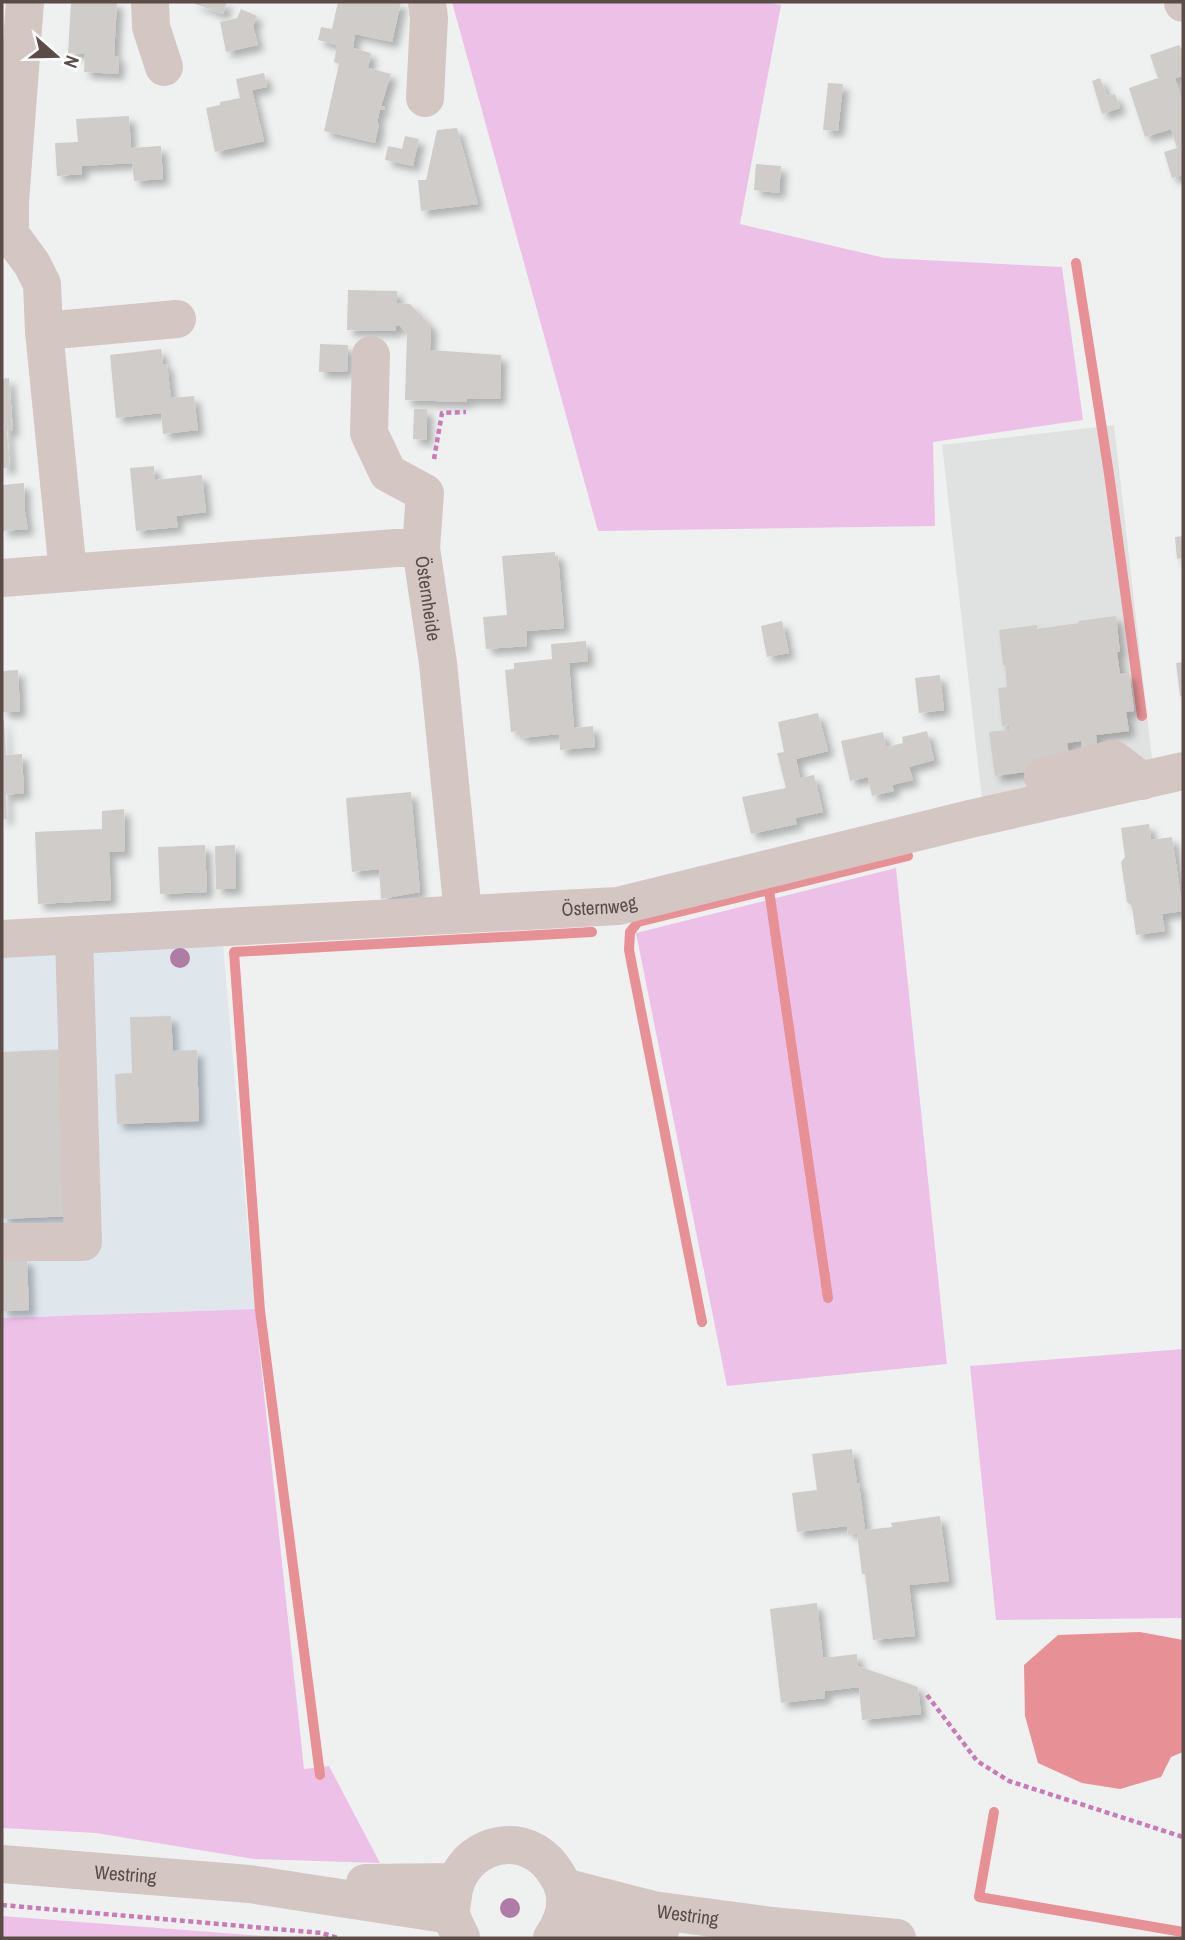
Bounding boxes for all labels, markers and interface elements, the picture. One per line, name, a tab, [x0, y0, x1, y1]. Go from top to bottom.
north arrow	[21, 21, 91, 91]
text: N	[58, 52, 86, 72]
street label: Östernheide	[409, 554, 448, 643]
street label: Östernweg	[561, 889, 640, 922]
street label: Westring	[94, 1859, 158, 1889]
street label: Westring	[655, 1898, 721, 1932]

